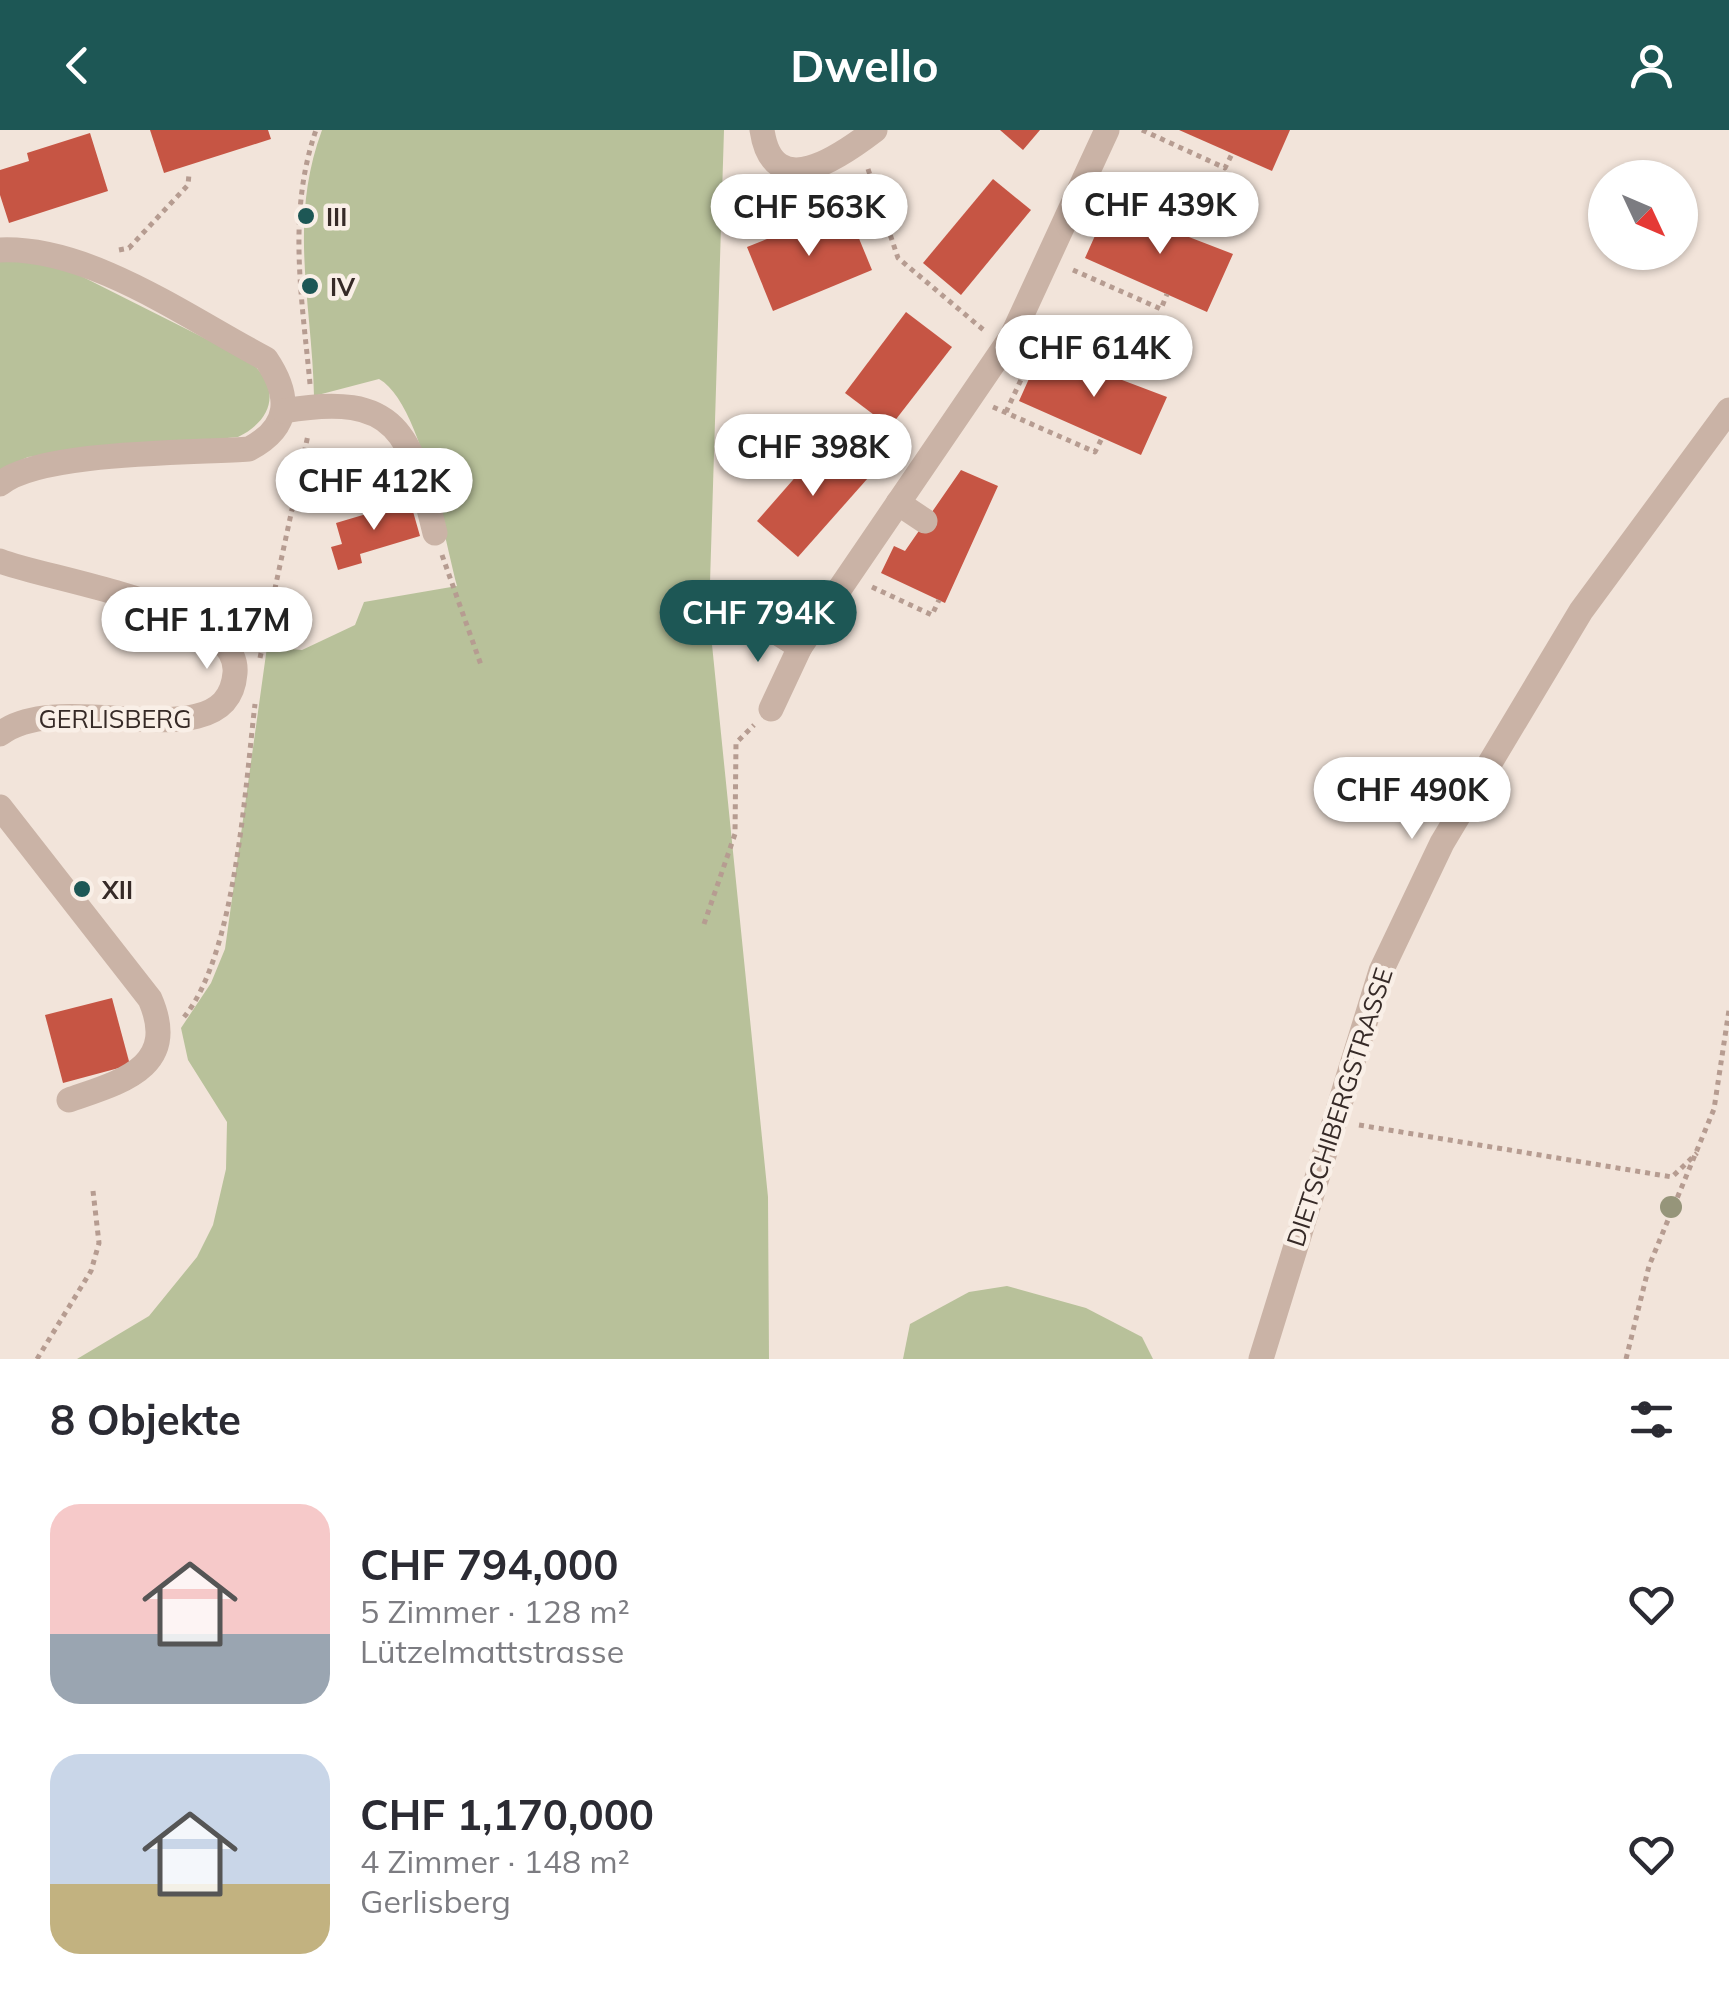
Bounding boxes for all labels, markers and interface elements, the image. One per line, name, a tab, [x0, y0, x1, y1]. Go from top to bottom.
text: Dwello	[790, 37, 939, 93]
icon: back	[50, 38, 105, 93]
icon: person	[1624, 38, 1679, 93]
north arrow	[1588, 160, 1698, 270]
map controls	[1588, 160, 1698, 270]
pin: CHF 439K	[1057, 172, 1263, 257]
pin: CHF 563K	[706, 174, 912, 259]
text: CHF 439K	[1084, 184, 1236, 224]
text: CHF 563K	[733, 186, 885, 226]
place label: III	[326, 201, 347, 232]
marker: III	[295, 205, 317, 227]
place label: IV	[330, 271, 356, 302]
marker: IV	[299, 275, 321, 297]
pin: CHF 614K	[991, 315, 1197, 400]
text: CHF 614K	[1018, 327, 1170, 367]
pin: CHF 398K	[710, 414, 916, 499]
text: CHF 398K	[737, 426, 889, 466]
pin: CHF 412K	[271, 448, 477, 533]
text: CHF 412K	[298, 460, 450, 500]
pin: CHF 794K	[655, 580, 861, 665]
pin: CHF 1.17M	[93, 587, 321, 672]
text: CHF 794K	[682, 592, 834, 632]
text: CHF 1.17M	[123, 599, 291, 639]
street label: GERLISBERG	[38, 703, 192, 734]
pin: CHF 490K	[1309, 757, 1515, 842]
text: CHF 490K	[1336, 769, 1488, 809]
place label: XII	[101, 874, 133, 905]
marker: XII	[71, 878, 93, 900]
street label: DIETSCHIBERGSTRASSE	[1279, 964, 1399, 1250]
icon: filters	[1624, 1392, 1679, 1447]
text: 8 Objekte	[50, 1393, 241, 1446]
text: CHF 794,000	[360, 1538, 618, 1591]
icon: home	[130, 1544, 250, 1664]
icon: heart	[1624, 1577, 1679, 1632]
text: 5 Zimmer · 128 m²	[360, 1591, 630, 1631]
text: Lützelmattstrasse	[360, 1631, 624, 1671]
text: CHF 1,170,000	[360, 1788, 654, 1841]
icon: home	[130, 1794, 250, 1914]
icon: heart	[1624, 1827, 1679, 1882]
text: 4 Zimmer · 148 m²	[360, 1841, 630, 1881]
text: Gerlisberg	[360, 1881, 511, 1921]

